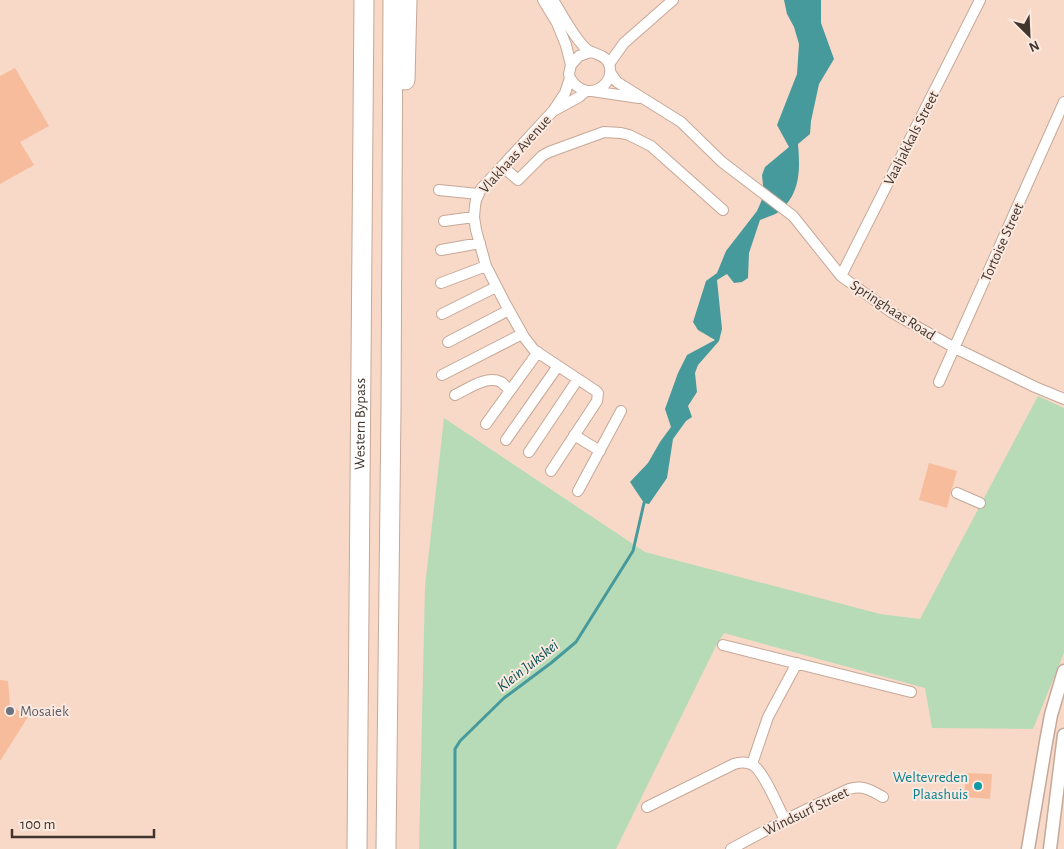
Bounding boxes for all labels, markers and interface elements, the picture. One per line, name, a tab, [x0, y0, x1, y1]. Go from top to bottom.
north arrow	[1004, 10, 1054, 60]
text: N	[1027, 38, 1041, 54]
street label: Vaaljakkals Street	[881, 89, 942, 188]
street label: Vlakhaas Avenue	[477, 112, 554, 196]
street label: Tortoise Street	[978, 200, 1027, 284]
street label: Springhaas Road	[848, 278, 938, 343]
street label: Western Bypass	[352, 378, 368, 470]
water label: Klein Jukskei	[494, 637, 562, 695]
place label: Mosaiek	[20, 704, 69, 719]
marker: Mosaiek	[4, 705, 16, 717]
place label: Weltevreden Plaashuis	[893, 770, 968, 802]
marker: Weltevreden Plaashuis	[972, 780, 984, 792]
street label: Windsurf Street	[761, 784, 851, 839]
scale bar	[12, 806, 155, 838]
text: 100 m	[20, 817, 55, 832]

